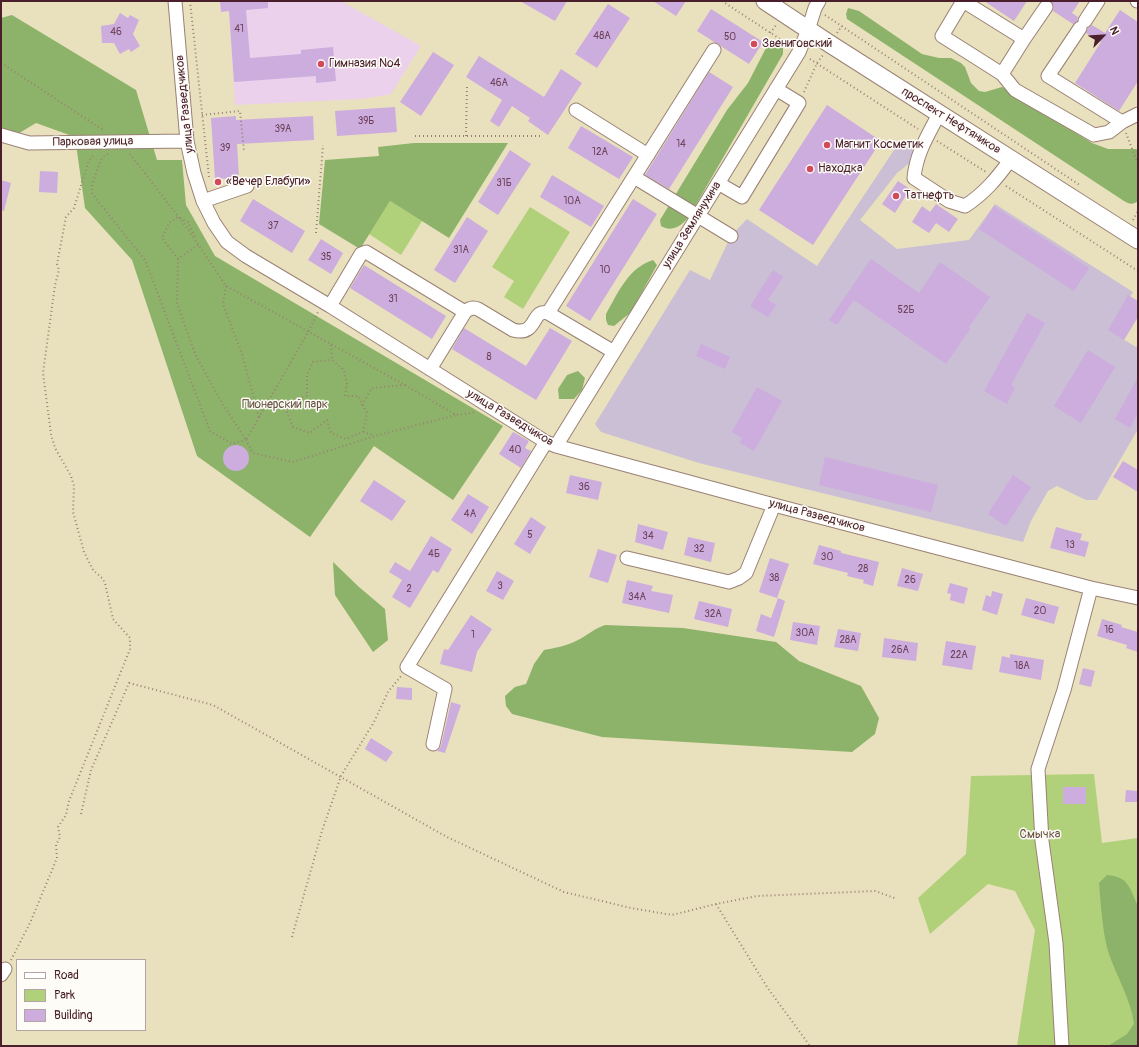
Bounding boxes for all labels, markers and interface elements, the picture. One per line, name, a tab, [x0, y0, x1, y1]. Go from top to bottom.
north arrow	[1083, 16, 1123, 56]
house number: 41	[234, 23, 244, 35]
text: N	[1107, 25, 1122, 37]
house number: 46	[110, 26, 122, 38]
house number: 48А	[593, 30, 611, 42]
house number: 50	[724, 31, 736, 43]
place label: Звениговский	[762, 37, 832, 51]
marker: Звениговский	[749, 39, 759, 49]
street label: улица Разведчиков	[173, 54, 197, 154]
place label: Гимназия №4	[329, 57, 400, 71]
marker: Гимназия №4	[316, 59, 326, 69]
house number: 46А	[490, 77, 508, 89]
street label: проспект Нефтяников	[899, 85, 1003, 157]
house number: 39Б	[358, 115, 374, 127]
house number: 39А	[274, 123, 292, 135]
street label: Парковая улица	[53, 134, 133, 150]
house number: 14	[676, 138, 686, 150]
place label: Магнит Косметик	[835, 138, 924, 152]
marker: Магнит Косметик	[822, 140, 832, 150]
house number: 39	[220, 142, 230, 154]
house number: 12А	[592, 146, 608, 158]
place label: Находка	[818, 162, 863, 176]
marker: Находка	[805, 164, 815, 174]
place label: «Вечер Елабуги»	[226, 175, 310, 189]
marker: «Вечер Елабуги»	[213, 177, 223, 187]
house number: 31Б	[496, 177, 512, 189]
street label: улица Землянухина	[660, 179, 724, 271]
place label: Татнефть	[904, 189, 954, 203]
marker: Татнефть	[891, 191, 901, 201]
house number: 10А	[563, 195, 581, 207]
house number: 37	[268, 220, 278, 232]
house number: 31А	[453, 244, 469, 256]
house number: 35	[321, 251, 331, 263]
house number: 10	[600, 264, 610, 276]
house number: 31	[388, 293, 398, 305]
house number: 52Б	[897, 304, 915, 316]
house number: 8	[486, 351, 492, 363]
street label: улица Разведчиков	[464, 386, 556, 450]
park label: Пионерский парк	[242, 398, 328, 412]
house number: 40	[509, 444, 521, 456]
house number: 36	[578, 481, 590, 493]
street label: улица Разведчиков	[767, 496, 867, 536]
house number: 4А	[464, 508, 476, 520]
house number: 5	[527, 529, 533, 541]
house number: 34	[642, 530, 654, 542]
house number: 13	[1065, 539, 1075, 551]
house number: 32	[693, 543, 705, 555]
house number: 4Б	[428, 548, 440, 560]
house number: 30	[821, 551, 833, 563]
house number: 28	[858, 563, 868, 575]
house number: 38	[769, 572, 779, 584]
house number: 26	[904, 574, 916, 586]
house number: 3	[497, 580, 503, 592]
house number: 2	[406, 583, 412, 595]
house number: 34А	[628, 591, 646, 603]
house number: 20	[1034, 605, 1046, 617]
house number: 32А	[704, 608, 722, 620]
house number: 16	[1104, 624, 1114, 636]
house number: 30А	[796, 627, 814, 639]
house number: 1	[471, 629, 475, 641]
house number: 28А	[839, 634, 857, 646]
house number: 26А	[891, 644, 909, 656]
house number: 22А	[950, 649, 968, 661]
house number: 18А	[1014, 660, 1030, 672]
park label: Смычка	[1020, 828, 1060, 842]
legend	[16, 959, 146, 1031]
text: Road	[54, 968, 79, 983]
text: Park	[54, 988, 75, 1003]
text: Building	[54, 1008, 93, 1023]

